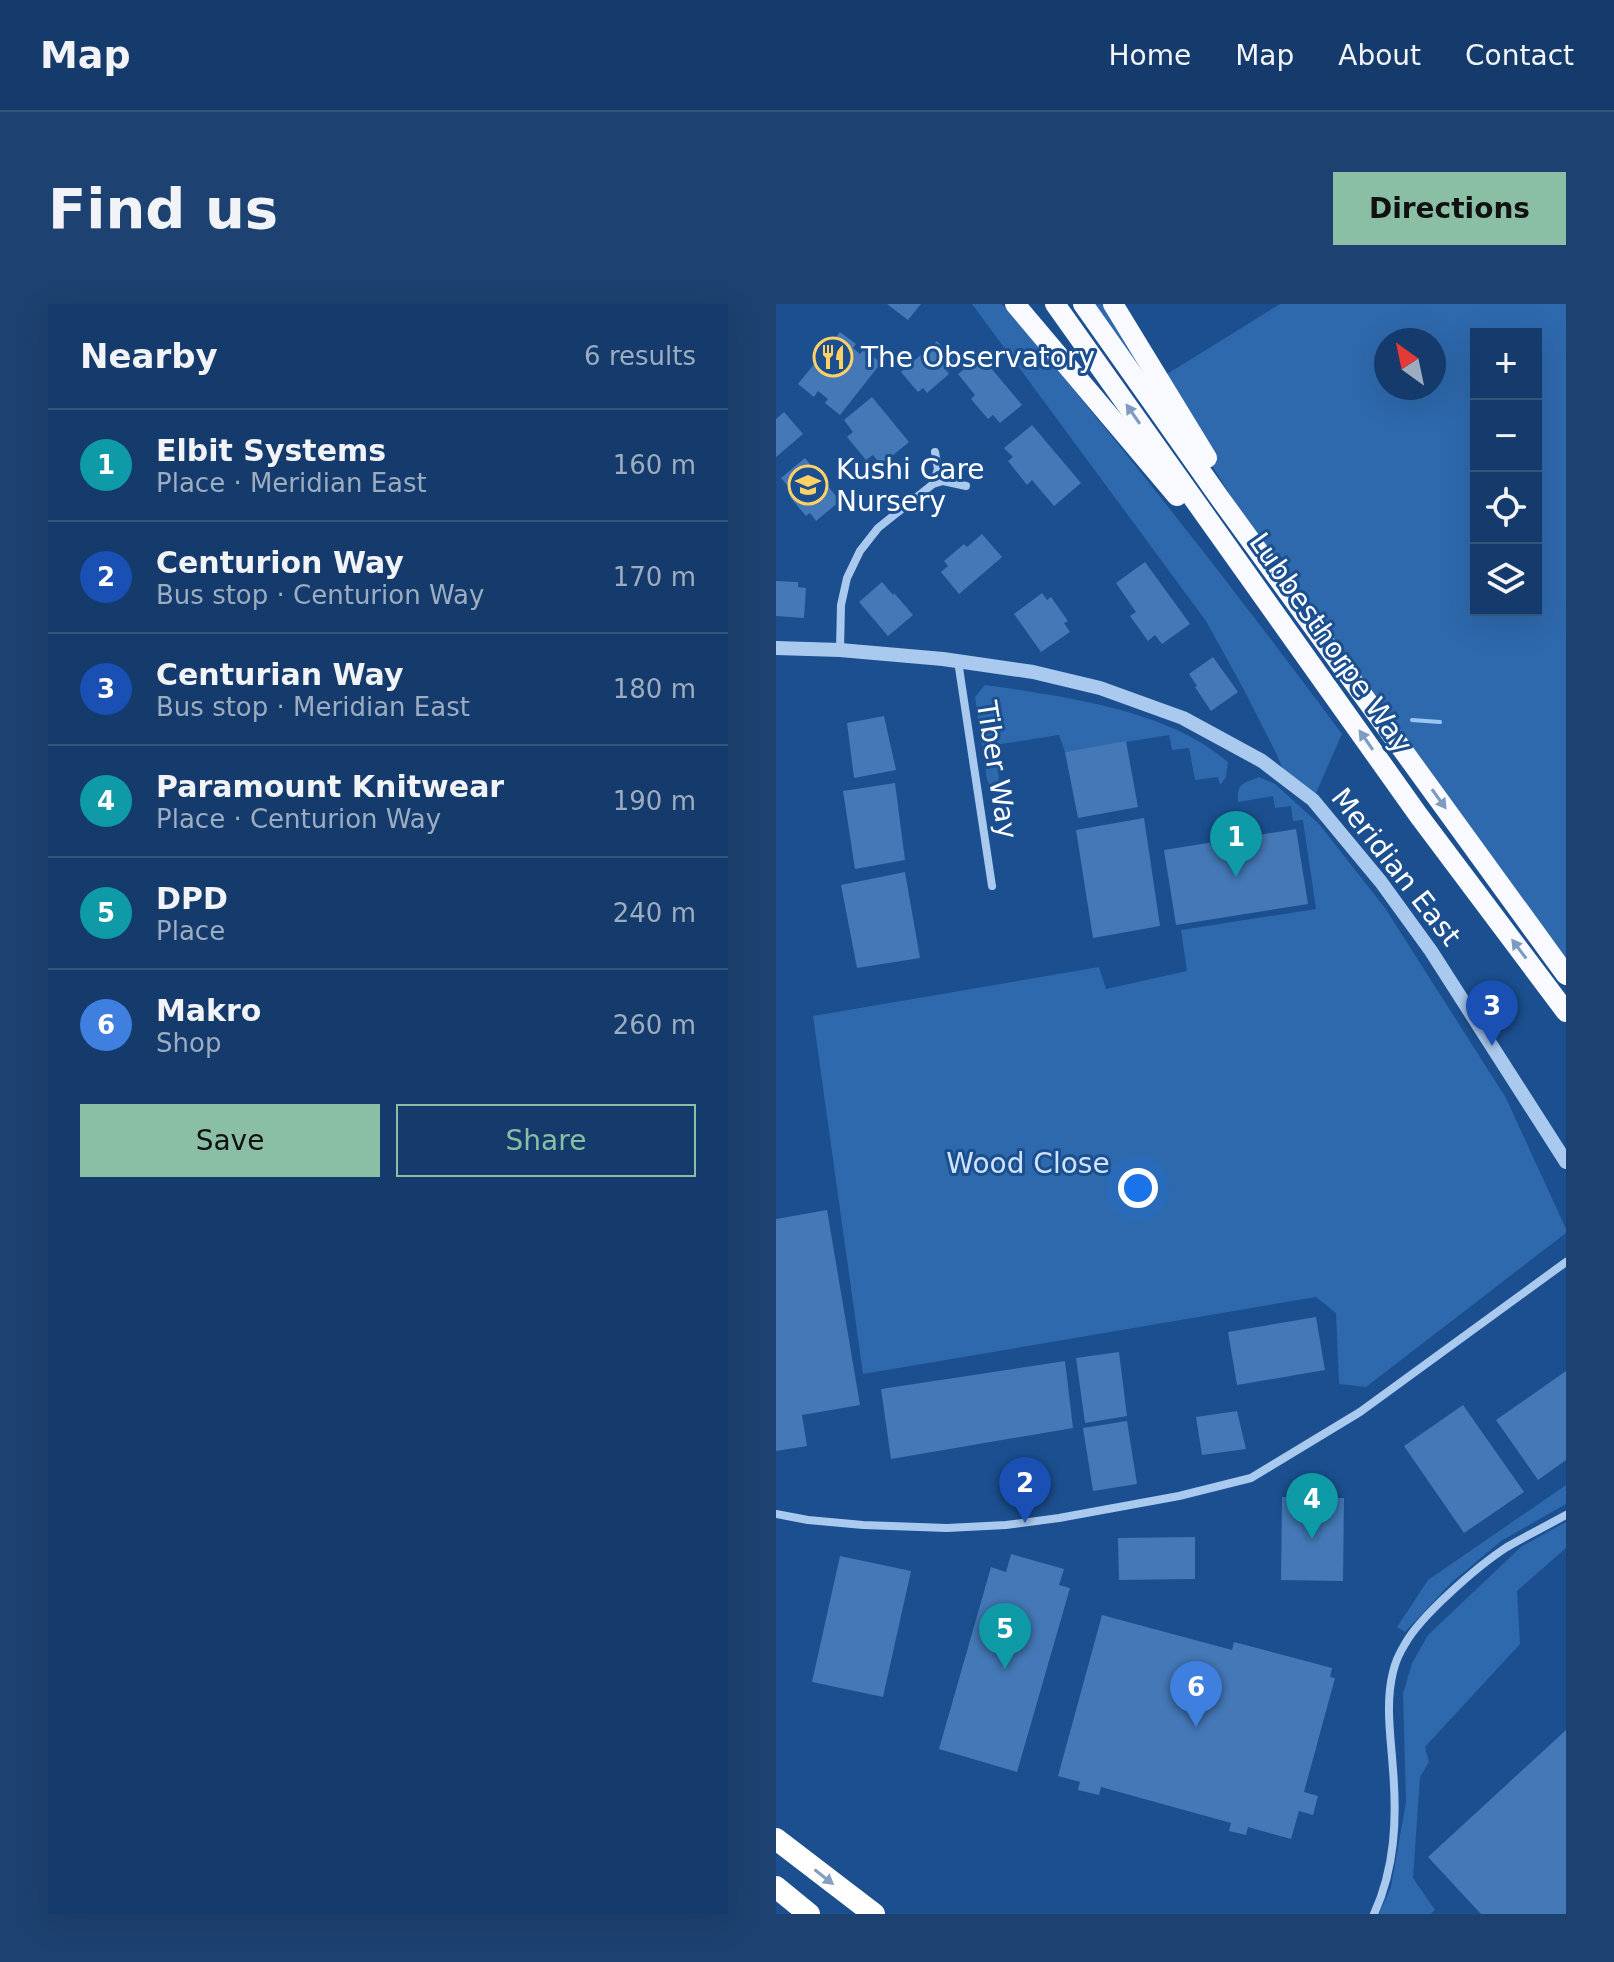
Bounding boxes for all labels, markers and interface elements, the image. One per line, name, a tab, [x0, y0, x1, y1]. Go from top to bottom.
text: Map	[40, 33, 131, 77]
text: Home	[1108, 39, 1191, 72]
text: Map	[1235, 39, 1294, 72]
text: About	[1338, 39, 1421, 72]
text: Contact	[1465, 39, 1574, 72]
button: Directions	[1333, 172, 1566, 245]
text: Find us	[48, 176, 278, 241]
north arrow	[1374, 328, 1446, 400]
map controls	[1470, 328, 1542, 616]
button: +	[1470, 328, 1542, 400]
text: Nearby	[80, 336, 218, 376]
restaurant icon: The Observatory	[812, 336, 854, 378]
text: 6 results	[584, 341, 696, 371]
place label: The Observatory	[860, 341, 1095, 374]
button: −	[1470, 400, 1542, 472]
one-way arrow	[1125, 403, 1141, 425]
text: Elbit Systems	[156, 433, 386, 468]
text: 1	[97, 450, 115, 480]
text: 160 m	[613, 450, 696, 480]
place label: Kushi Care Nursery	[836, 453, 985, 518]
school or university icon: Kushi Care Nursery	[787, 464, 829, 506]
text: Place · Meridian East	[156, 468, 427, 498]
button: locate	[1470, 472, 1542, 544]
street label: Lubbesthorpe Way	[1243, 527, 1419, 759]
button: layers	[1470, 544, 1542, 616]
text: Centurion Way	[156, 545, 404, 580]
text: 2	[97, 562, 115, 592]
text: 170 m	[613, 562, 696, 592]
text: Bus stop · Centurion Way	[156, 580, 484, 610]
text: Centurian Way	[156, 657, 403, 692]
text: 3	[97, 674, 115, 704]
text: 180 m	[613, 674, 696, 704]
text: Bus stop · Meridian East	[156, 692, 470, 722]
street label: Tiber Way	[970, 698, 1024, 841]
one-way arrow	[1358, 729, 1374, 750]
text: Paramount Knitwear	[156, 769, 504, 804]
street label: Meridian East	[1324, 782, 1468, 952]
text: 4	[97, 786, 115, 816]
text: 190 m	[613, 786, 696, 816]
one-way arrow	[1431, 789, 1446, 810]
text: Place · Centurion Way	[156, 804, 441, 834]
pin: 1	[1210, 811, 1262, 877]
text: DPD	[156, 881, 228, 916]
text: 5	[97, 898, 115, 928]
text: 240 m	[613, 898, 696, 928]
text: Place	[156, 916, 225, 946]
one-way arrow	[1512, 939, 1528, 959]
pin: 3	[1466, 980, 1518, 1046]
text: Makro	[156, 993, 261, 1028]
text: 6	[97, 1010, 115, 1040]
text: 260 m	[613, 1010, 696, 1040]
text: Shop	[156, 1028, 221, 1058]
button: Save	[80, 1104, 380, 1177]
button: Share	[396, 1104, 696, 1177]
park label: Wood Close	[946, 1147, 1110, 1180]
your location	[1118, 1168, 1158, 1208]
pin: 2	[999, 1457, 1051, 1523]
pin: 4	[1286, 1473, 1338, 1539]
pin: 5	[979, 1603, 1031, 1669]
pin: 6	[1170, 1661, 1222, 1727]
one-way arrow	[814, 1868, 834, 1884]

